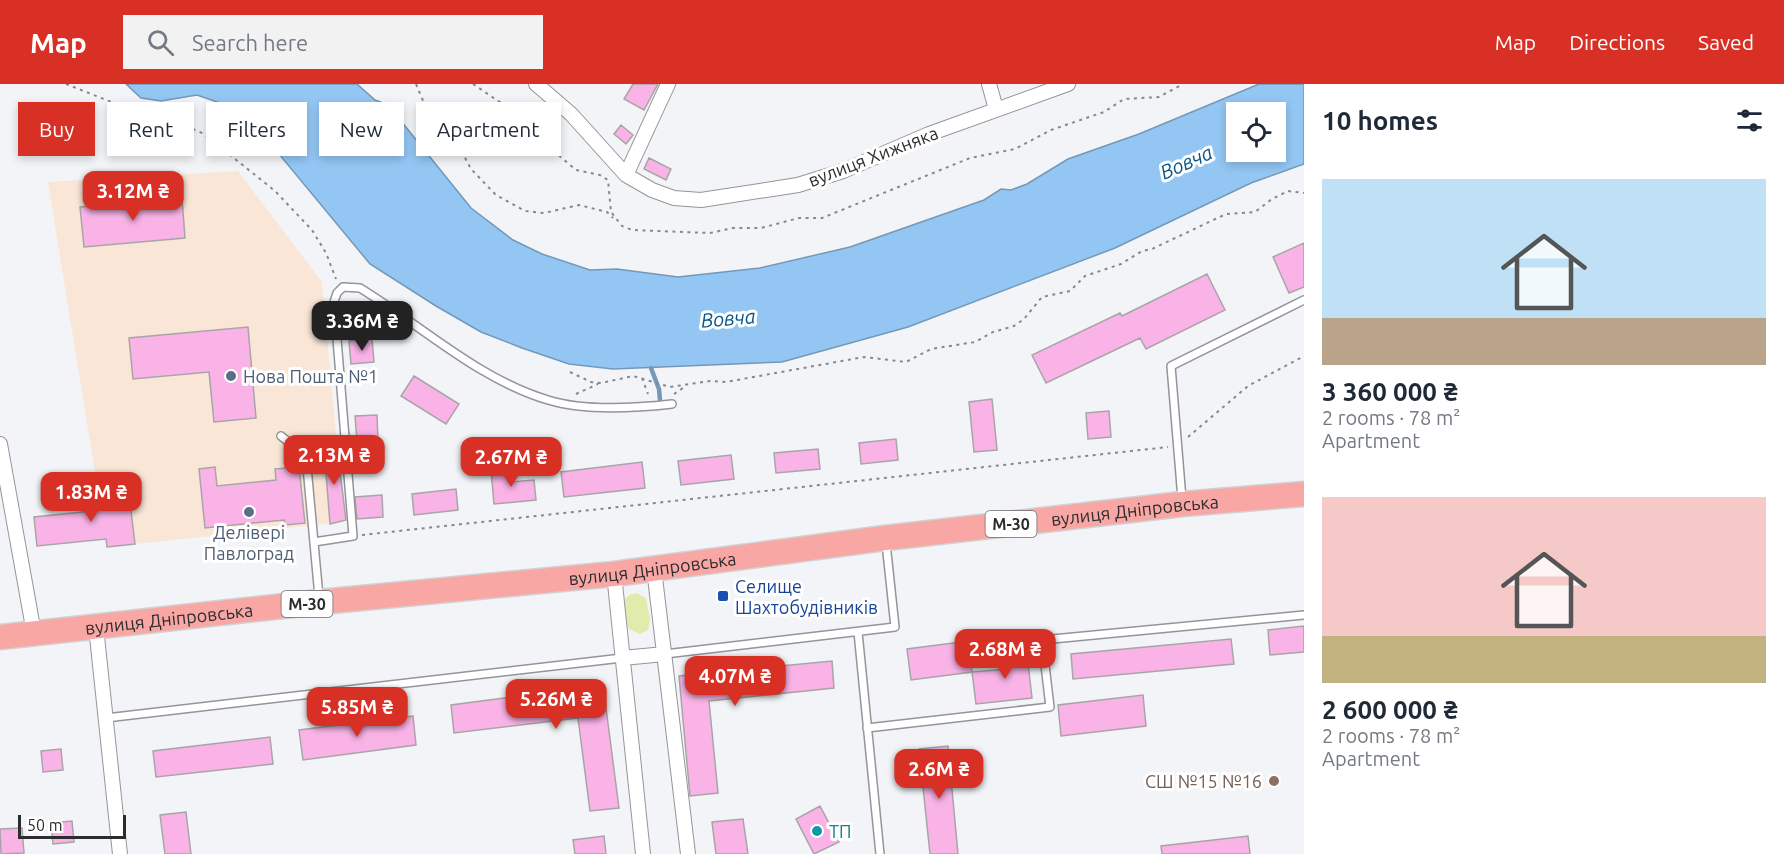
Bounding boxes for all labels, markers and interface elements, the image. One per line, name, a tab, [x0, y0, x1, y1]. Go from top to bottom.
search box	[123, 15, 543, 69]
icon: search	[144, 26, 177, 59]
text: Map	[30, 27, 87, 58]
text: Search here	[192, 30, 308, 55]
text: Map	[1495, 30, 1536, 54]
text: Directions	[1569, 30, 1665, 54]
text: Saved	[1698, 30, 1754, 54]
chip: Buy	[18, 102, 95, 156]
chip: Rent	[107, 102, 194, 156]
chip: Filters	[206, 102, 307, 156]
chip: New	[319, 102, 404, 156]
chip: Apartment	[416, 102, 561, 156]
map controls	[1226, 102, 1286, 162]
button: locate	[1226, 102, 1286, 162]
icon: filters	[1733, 104, 1766, 137]
text: 10 homes	[1322, 106, 1438, 135]
street label: вулиця Хижняка	[805, 122, 941, 190]
water label: Вовча	[1156, 140, 1216, 184]
pin: 3.12M ₴	[78, 171, 188, 222]
text: 3.12M ₴	[97, 179, 169, 202]
icon: home	[1490, 218, 1598, 326]
pin: 3.36M ₴	[307, 301, 417, 352]
water label: Вовча	[700, 304, 756, 332]
text: 3.36M ₴	[326, 309, 398, 332]
place label: Нова Пошта №1	[243, 366, 378, 386]
marker: Нова Пошта №1	[224, 369, 238, 383]
text: 3 360 000 ₴	[1322, 377, 1458, 406]
text: 2 rooms · 78 m²	[1322, 406, 1460, 429]
text: Apartment	[1322, 429, 1420, 452]
pin: 2.13M ₴	[279, 435, 389, 486]
pin: 2.67M ₴	[456, 437, 566, 488]
text: 2.13M ₴	[298, 443, 370, 466]
text: 2.67M ₴	[475, 445, 547, 468]
pin: 1.83M ₴	[36, 472, 146, 523]
text: 1.83M ₴	[55, 480, 127, 503]
street label: вулиця Дніпровська	[1050, 491, 1220, 529]
marker: Делівері Павлоград	[242, 505, 256, 519]
road number: М-30	[986, 511, 1036, 537]
place label: Делівері Павлоград	[204, 522, 295, 563]
icon: home	[1490, 536, 1598, 644]
street label: вулиця Дніпровська	[568, 548, 737, 588]
place label: Селище Шахтобудівників	[735, 576, 878, 617]
marker: Селище Шахтобудівників	[716, 589, 730, 603]
road number: М-30	[282, 591, 332, 617]
street label: вулиця Дніпровська	[84, 599, 254, 638]
pin: 2.68M ₴	[950, 629, 1060, 680]
text: 2.68M ₴	[969, 637, 1041, 660]
pin: 4.07M ₴	[680, 656, 790, 707]
text: 4.07M ₴	[699, 664, 771, 687]
pin: 5.26M ₴	[501, 679, 611, 730]
pin: 5.85M ₴	[302, 687, 412, 738]
text: 5.26M ₴	[520, 687, 592, 710]
text: 5.85M ₴	[321, 695, 393, 718]
text: 2 600 000 ₴	[1322, 695, 1458, 724]
text: 2 rooms · 78 m²	[1322, 724, 1460, 747]
text: Apartment	[1322, 747, 1420, 770]
pin: 2.6M ₴	[890, 749, 988, 800]
text: 2.6M ₴	[908, 757, 970, 780]
place label: СШ №15 №16	[1145, 771, 1262, 791]
marker: СШ №15 №16	[1267, 774, 1281, 788]
scale bar	[18, 812, 126, 840]
text: 50 m	[27, 816, 63, 834]
place label: ТП	[829, 821, 851, 841]
marker: ТП	[810, 824, 824, 838]

